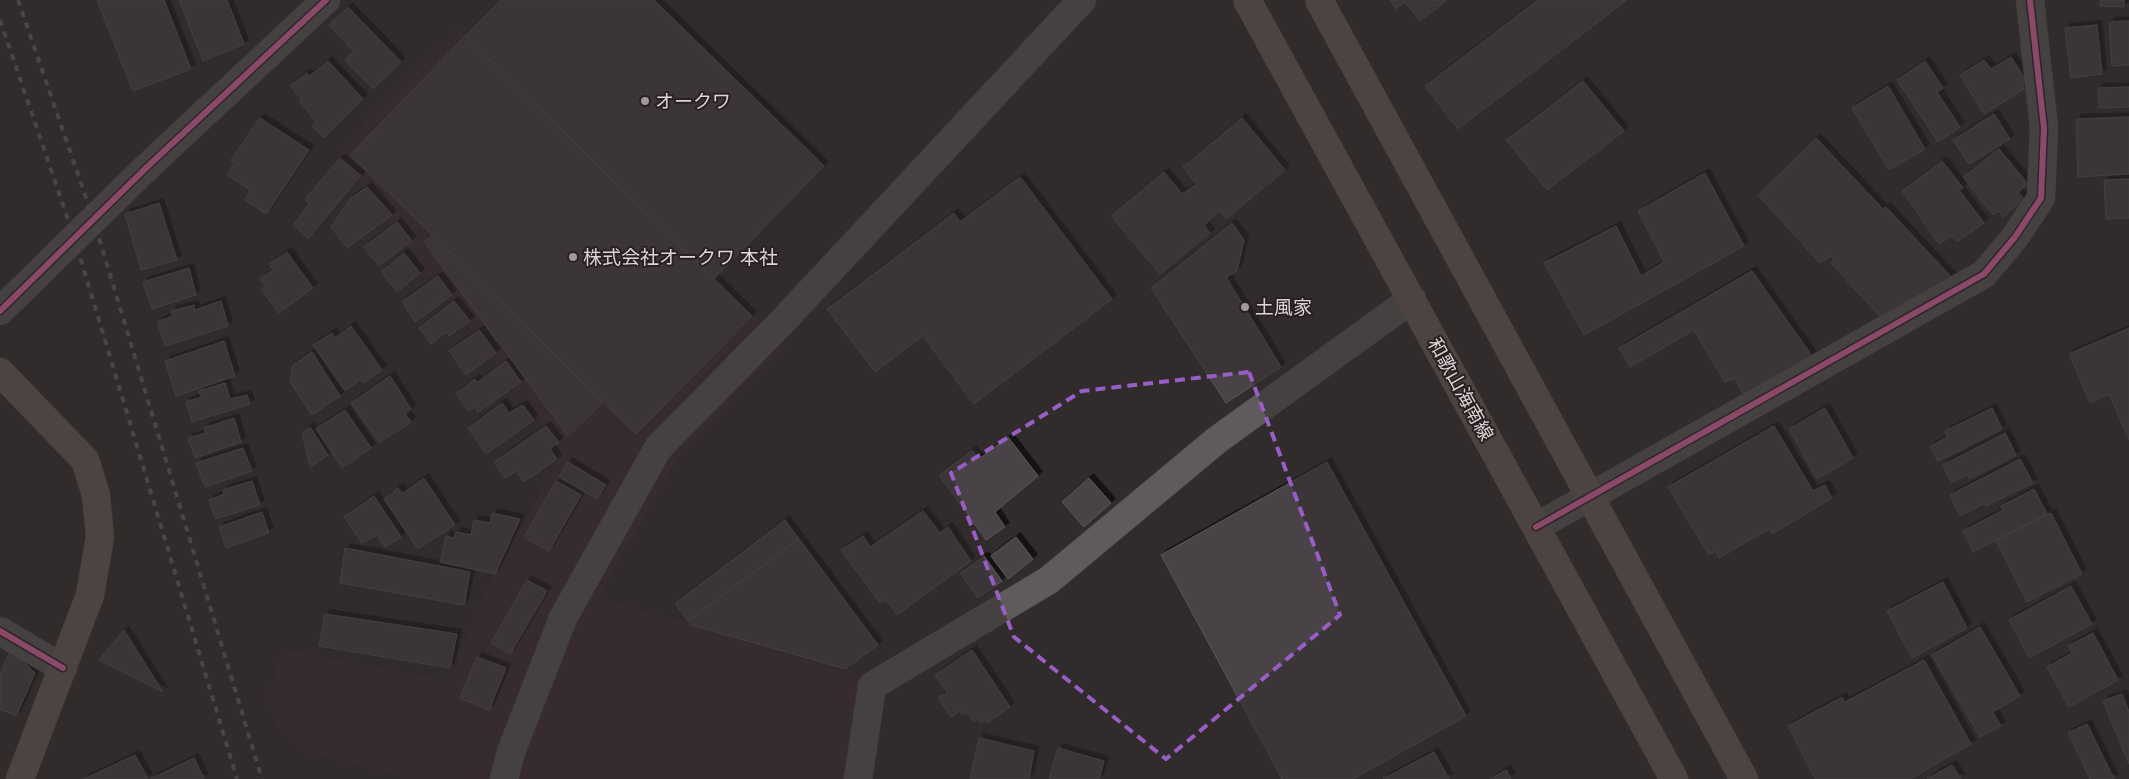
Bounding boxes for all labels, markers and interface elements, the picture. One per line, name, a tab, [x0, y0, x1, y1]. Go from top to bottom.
place label: オークワ	[655, 89, 731, 113]
marker: オークワ	[639, 95, 651, 107]
place label: 株式会社オークワ 本社	[583, 245, 778, 269]
marker: 株式会社オークワ 本社	[567, 251, 579, 263]
place label: 土風家	[1255, 295, 1312, 319]
marker: 土風家	[1239, 301, 1251, 313]
street label: 和歌山海南線	[1423, 333, 1499, 445]

